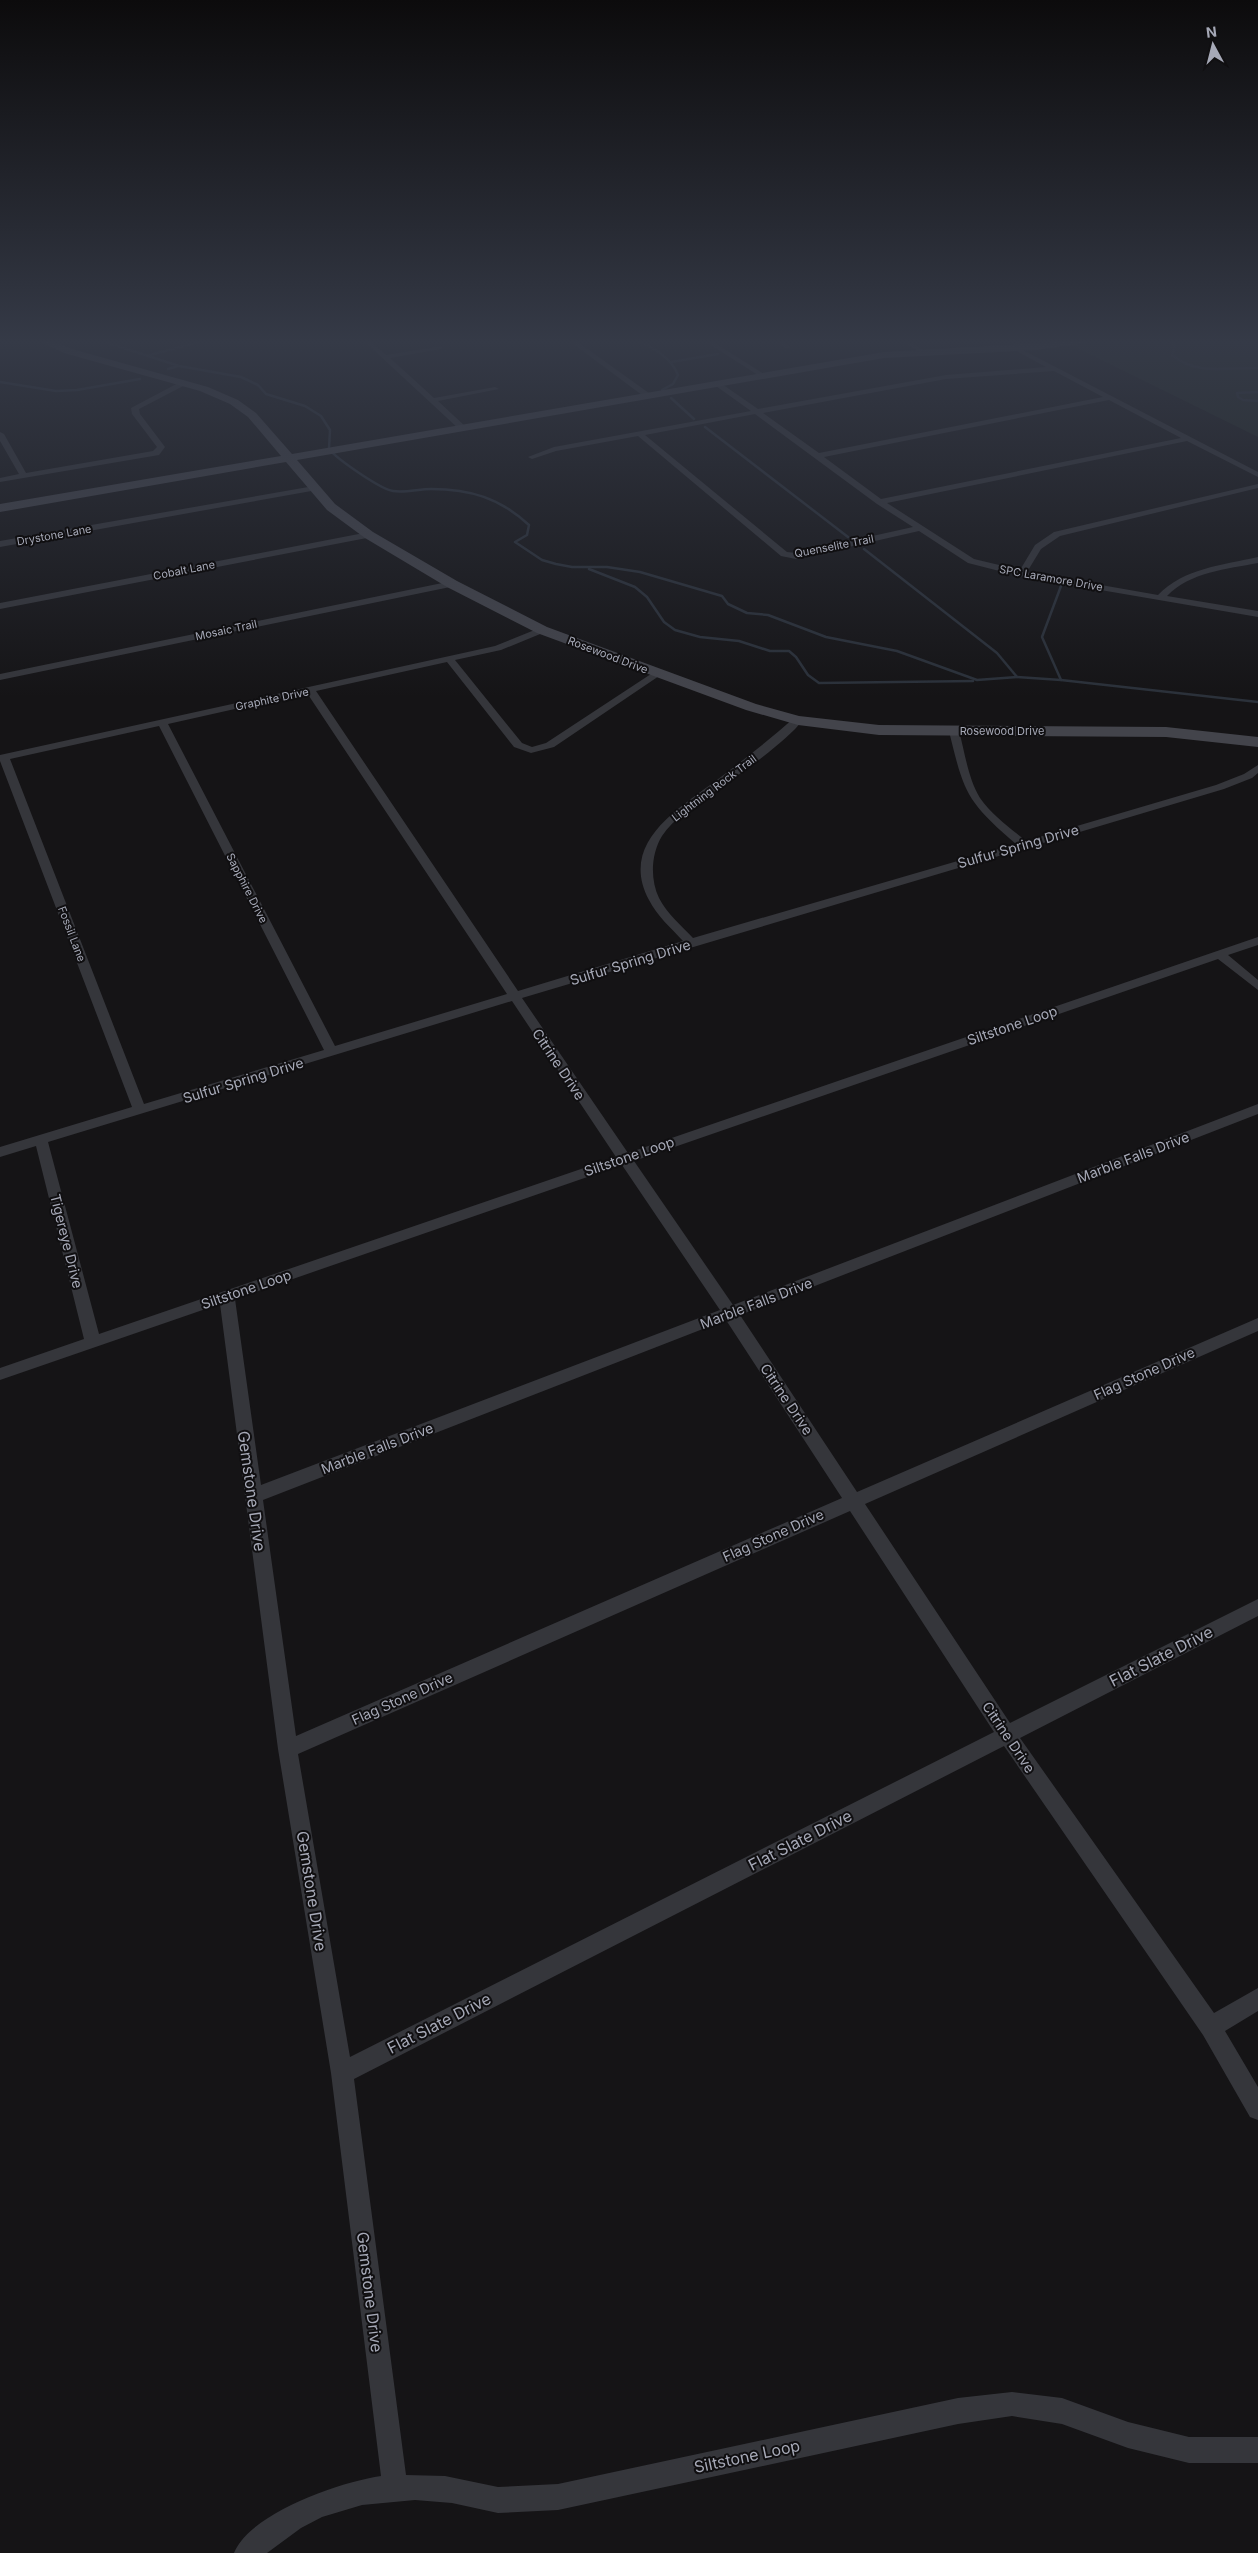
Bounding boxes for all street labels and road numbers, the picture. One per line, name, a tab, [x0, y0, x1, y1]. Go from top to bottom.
street label: Drystone Lane	[16, 522, 92, 548]
street label: Quenselite Trail	[793, 531, 875, 561]
street label: Cobalt Lane	[152, 557, 216, 583]
street label: SPC Laramore Drive	[998, 562, 1104, 594]
street label: Mosaic Trail	[194, 617, 258, 643]
street label: Rosewood Drive	[566, 633, 650, 677]
street label: Graphite Drive	[234, 684, 310, 714]
street label: Rosewood Drive	[960, 724, 1044, 738]
street label: Lightning Rock Trail	[669, 752, 759, 824]
street label: Sulfur Spring Drive	[955, 821, 1081, 871]
street label: Sapphire Drive	[223, 851, 271, 925]
street label: Fossil Lane	[55, 904, 89, 964]
street label: Sulfur Spring Drive	[568, 936, 692, 988]
street label: Siltstone Loop	[965, 1002, 1059, 1048]
street label: Citrine Drive	[529, 1025, 589, 1103]
street label: Sulfur Spring Drive	[181, 1054, 305, 1106]
street label: Marble Falls Drive	[1075, 1128, 1191, 1186]
street label: Siltstone Loop	[582, 1133, 676, 1179]
street label: Tigereye Drive	[47, 1192, 87, 1290]
street label: Siltstone Loop	[199, 1266, 293, 1312]
street label: Marble Falls Drive	[698, 1274, 814, 1332]
street label: Flag Stone Drive	[1091, 1343, 1197, 1403]
street label: Citrine Drive	[757, 1360, 817, 1438]
street label: Marble Falls Drive	[319, 1419, 435, 1477]
street label: Gemstone Drive	[234, 1430, 270, 1552]
street label: Flag Stone Drive	[720, 1505, 826, 1565]
street label: Flat Slate Drive	[1106, 1621, 1216, 1691]
street label: Flag Stone Drive	[349, 1668, 455, 1728]
street label: Citrine Drive	[979, 1698, 1039, 1776]
street label: Flat Slate Drive	[745, 1805, 855, 1875]
street label: Gemstone Drive	[293, 1829, 331, 1953]
street label: Flat Slate Drive	[384, 1988, 494, 2058]
street label: Gemstone Drive	[353, 2231, 387, 2353]
street label: Siltstone Loop	[692, 2435, 802, 2477]

